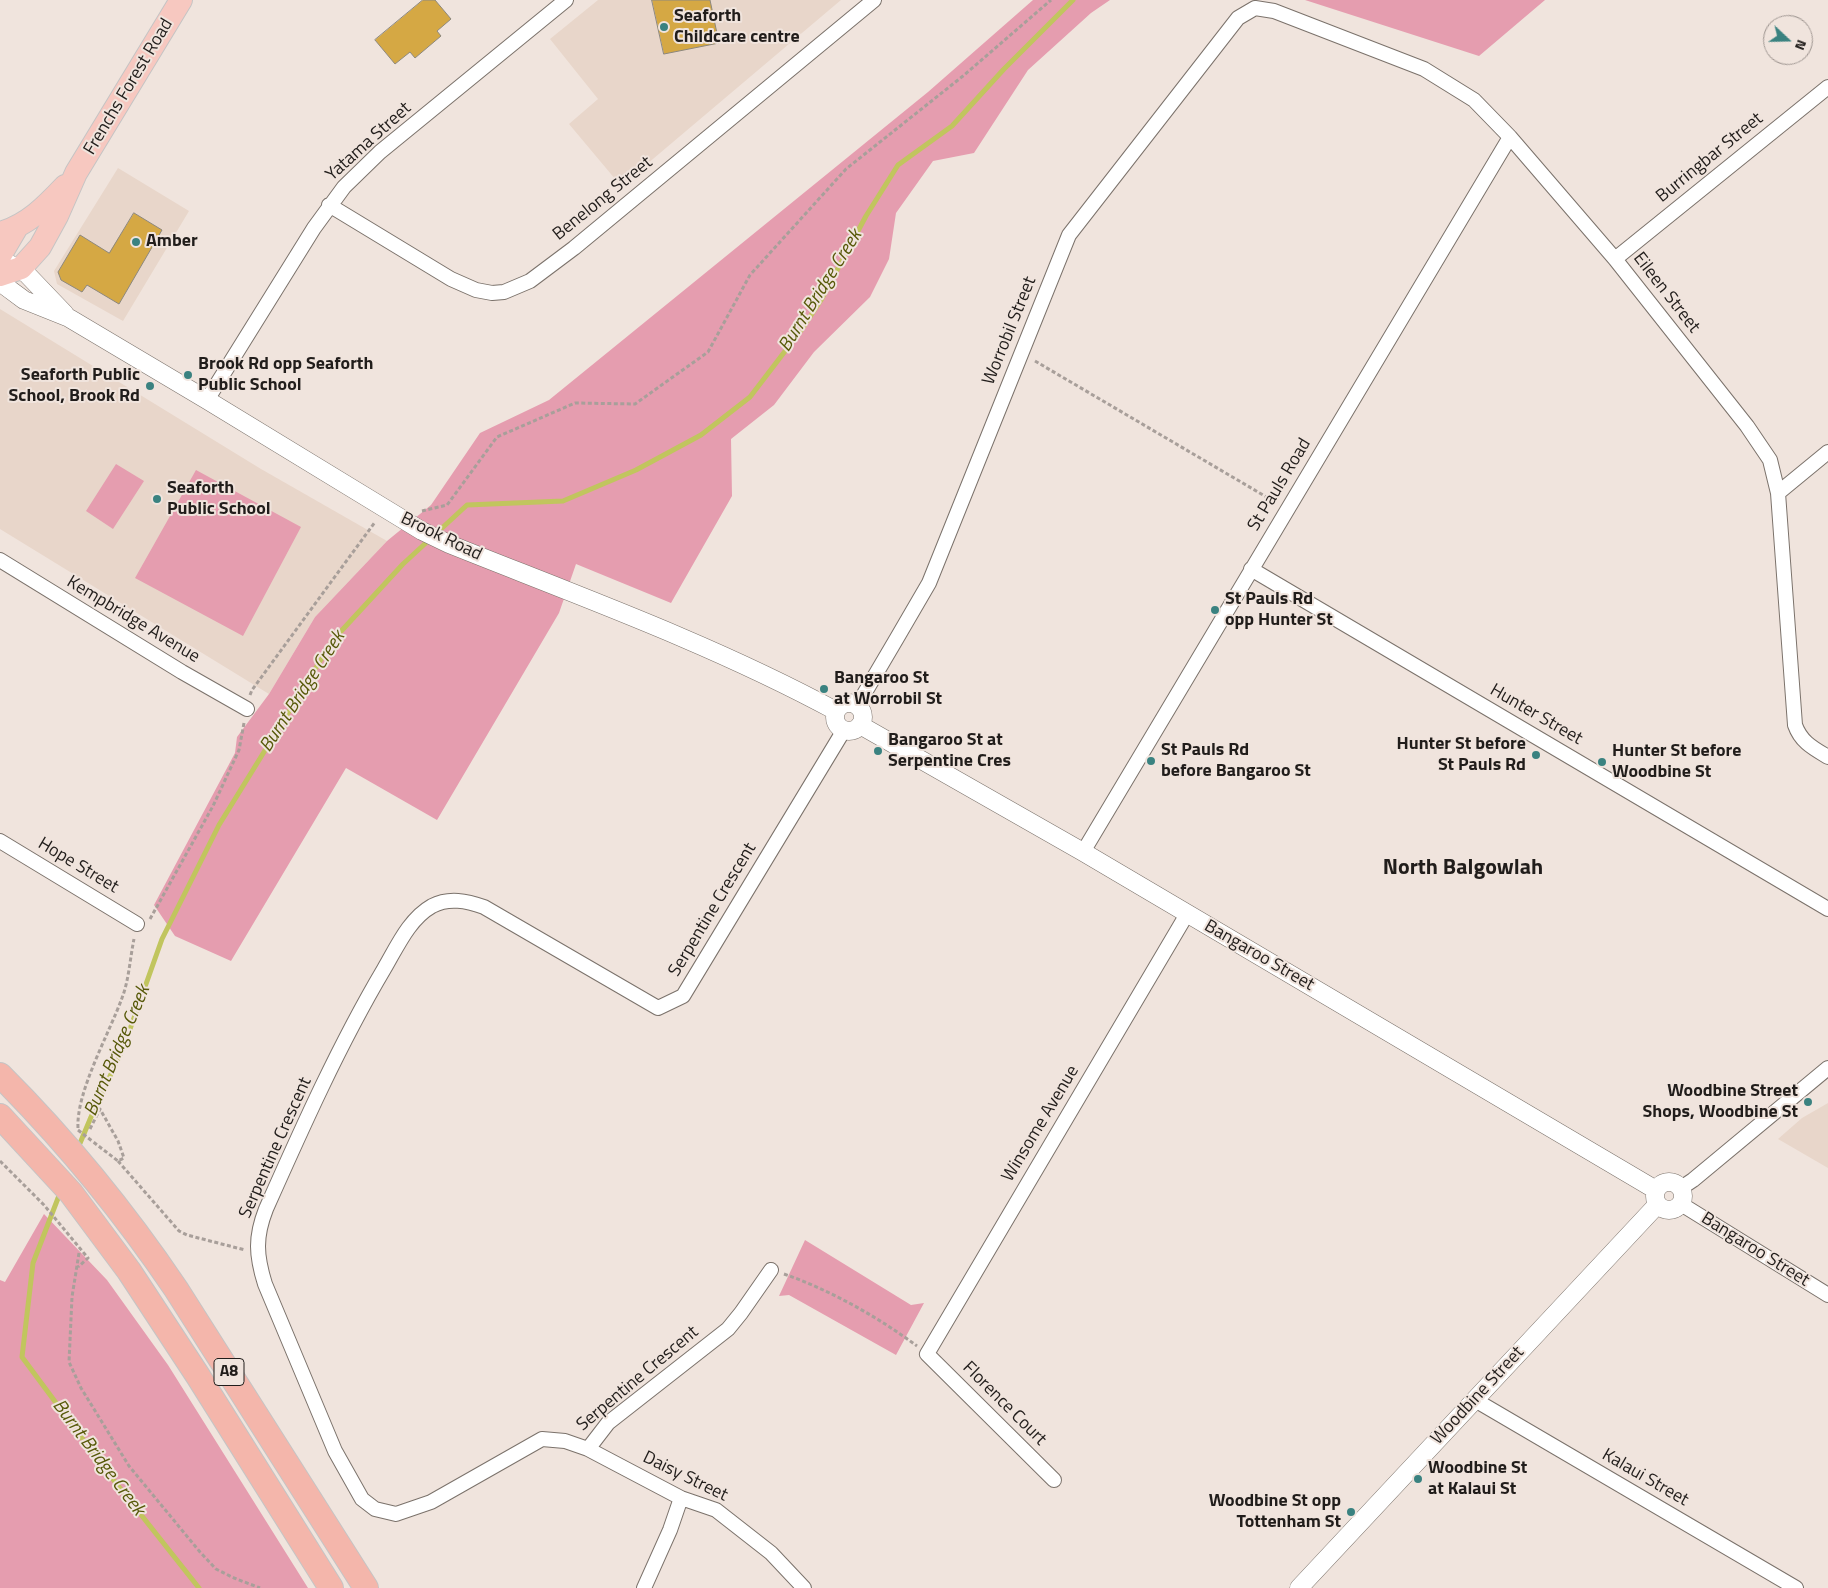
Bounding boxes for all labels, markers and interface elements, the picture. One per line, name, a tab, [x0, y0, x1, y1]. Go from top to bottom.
place label: Seaforth Childcare centre	[674, 6, 800, 48]
street label: Frenchs Forest Road	[80, 15, 178, 159]
north arrow	[1763, 15, 1813, 65]
marker: Seaforth Childcare centre	[658, 21, 670, 33]
text: N	[1790, 37, 1813, 53]
street label: Yatama Street	[322, 98, 416, 186]
street label: Burringbar Street	[1652, 108, 1768, 208]
street label: Benelong Street	[549, 152, 657, 246]
water label: Burnt Bridge Creek	[774, 226, 868, 356]
place label: Amber	[146, 231, 198, 253]
marker: Amber	[130, 236, 142, 248]
street label: Eileen Street	[1628, 248, 1704, 338]
street label: Worrobil Street	[978, 274, 1042, 388]
place label: Brook Rd opp Seaforth Public School	[198, 354, 373, 396]
place label: Seaforth Public School, Brook Rd	[9, 365, 140, 408]
marker: Brook Rd opp Seaforth Public School	[182, 369, 194, 381]
marker: Seaforth Public School, Brook Rd	[144, 380, 156, 392]
street label: St Pauls Road	[1244, 435, 1316, 535]
place label: Seaforth Public School	[167, 478, 271, 520]
marker: Seaforth Public School	[151, 493, 163, 505]
street label: Brook Road	[397, 508, 485, 566]
street label: Kempbridge Avenue	[63, 572, 203, 668]
place label: St Pauls Rd opp Hunter St	[1225, 589, 1333, 632]
marker: St Pauls Rd opp Hunter St	[1209, 604, 1221, 616]
water label: Burnt Bridge Creek	[255, 627, 351, 757]
place label: Bangaroo St at Worrobil St	[834, 668, 942, 711]
street label: Hunter Street	[1486, 680, 1586, 750]
marker: Bangaroo St at Worrobil St	[818, 683, 830, 695]
place label: Bangaroo St at Serpentine Cres	[888, 730, 1011, 772]
place label: Hunter St before St Pauls Rd	[1397, 734, 1526, 776]
place label: St Pauls Rd before Bangaroo St	[1161, 740, 1311, 782]
place label: Hunter St before Woodbine St	[1612, 741, 1741, 784]
marker: Bangaroo St at Serpentine Cres	[872, 745, 884, 757]
marker: Hunter St before St Pauls Rd	[1530, 749, 1542, 761]
marker: St Pauls Rd before Bangaroo St	[1145, 755, 1157, 767]
marker: Hunter St before Woodbine St	[1596, 756, 1608, 768]
street label: Hope Street	[34, 833, 122, 899]
street label: Serpentine Crescent	[665, 839, 761, 981]
district label: North Balgowlah	[1383, 856, 1543, 882]
street label: Bangaroo Street	[1200, 916, 1318, 996]
water label: Burnt Bridge Creek	[80, 982, 156, 1120]
street label: Winsome Avenue	[998, 1062, 1084, 1186]
street label: Serpentine Crescent	[235, 1074, 317, 1222]
place label: Woodbine Street Shops, Woodbine St	[1642, 1081, 1798, 1124]
marker: Woodbine Street Shops, Woodbine St	[1802, 1096, 1814, 1108]
street label: Bangaroo Street	[1697, 1208, 1813, 1292]
street label: Serpentine Crescent	[573, 1322, 703, 1436]
street label: Woodbine Street	[1427, 1342, 1529, 1450]
street label: Florence Court	[957, 1357, 1051, 1451]
road number: A8	[214, 1358, 244, 1385]
water label: Burnt Bridge Creek	[47, 1395, 149, 1521]
street label: Kalaui Street	[1598, 1445, 1692, 1511]
street label: Daisy Street	[639, 1447, 731, 1507]
place label: Woodbine St at Kalaui St	[1428, 1458, 1527, 1500]
marker: Woodbine St at Kalaui St	[1412, 1473, 1424, 1485]
place label: Woodbine St opp Tottenham St	[1209, 1491, 1341, 1534]
marker: Woodbine St opp Tottenham St	[1345, 1506, 1357, 1518]

